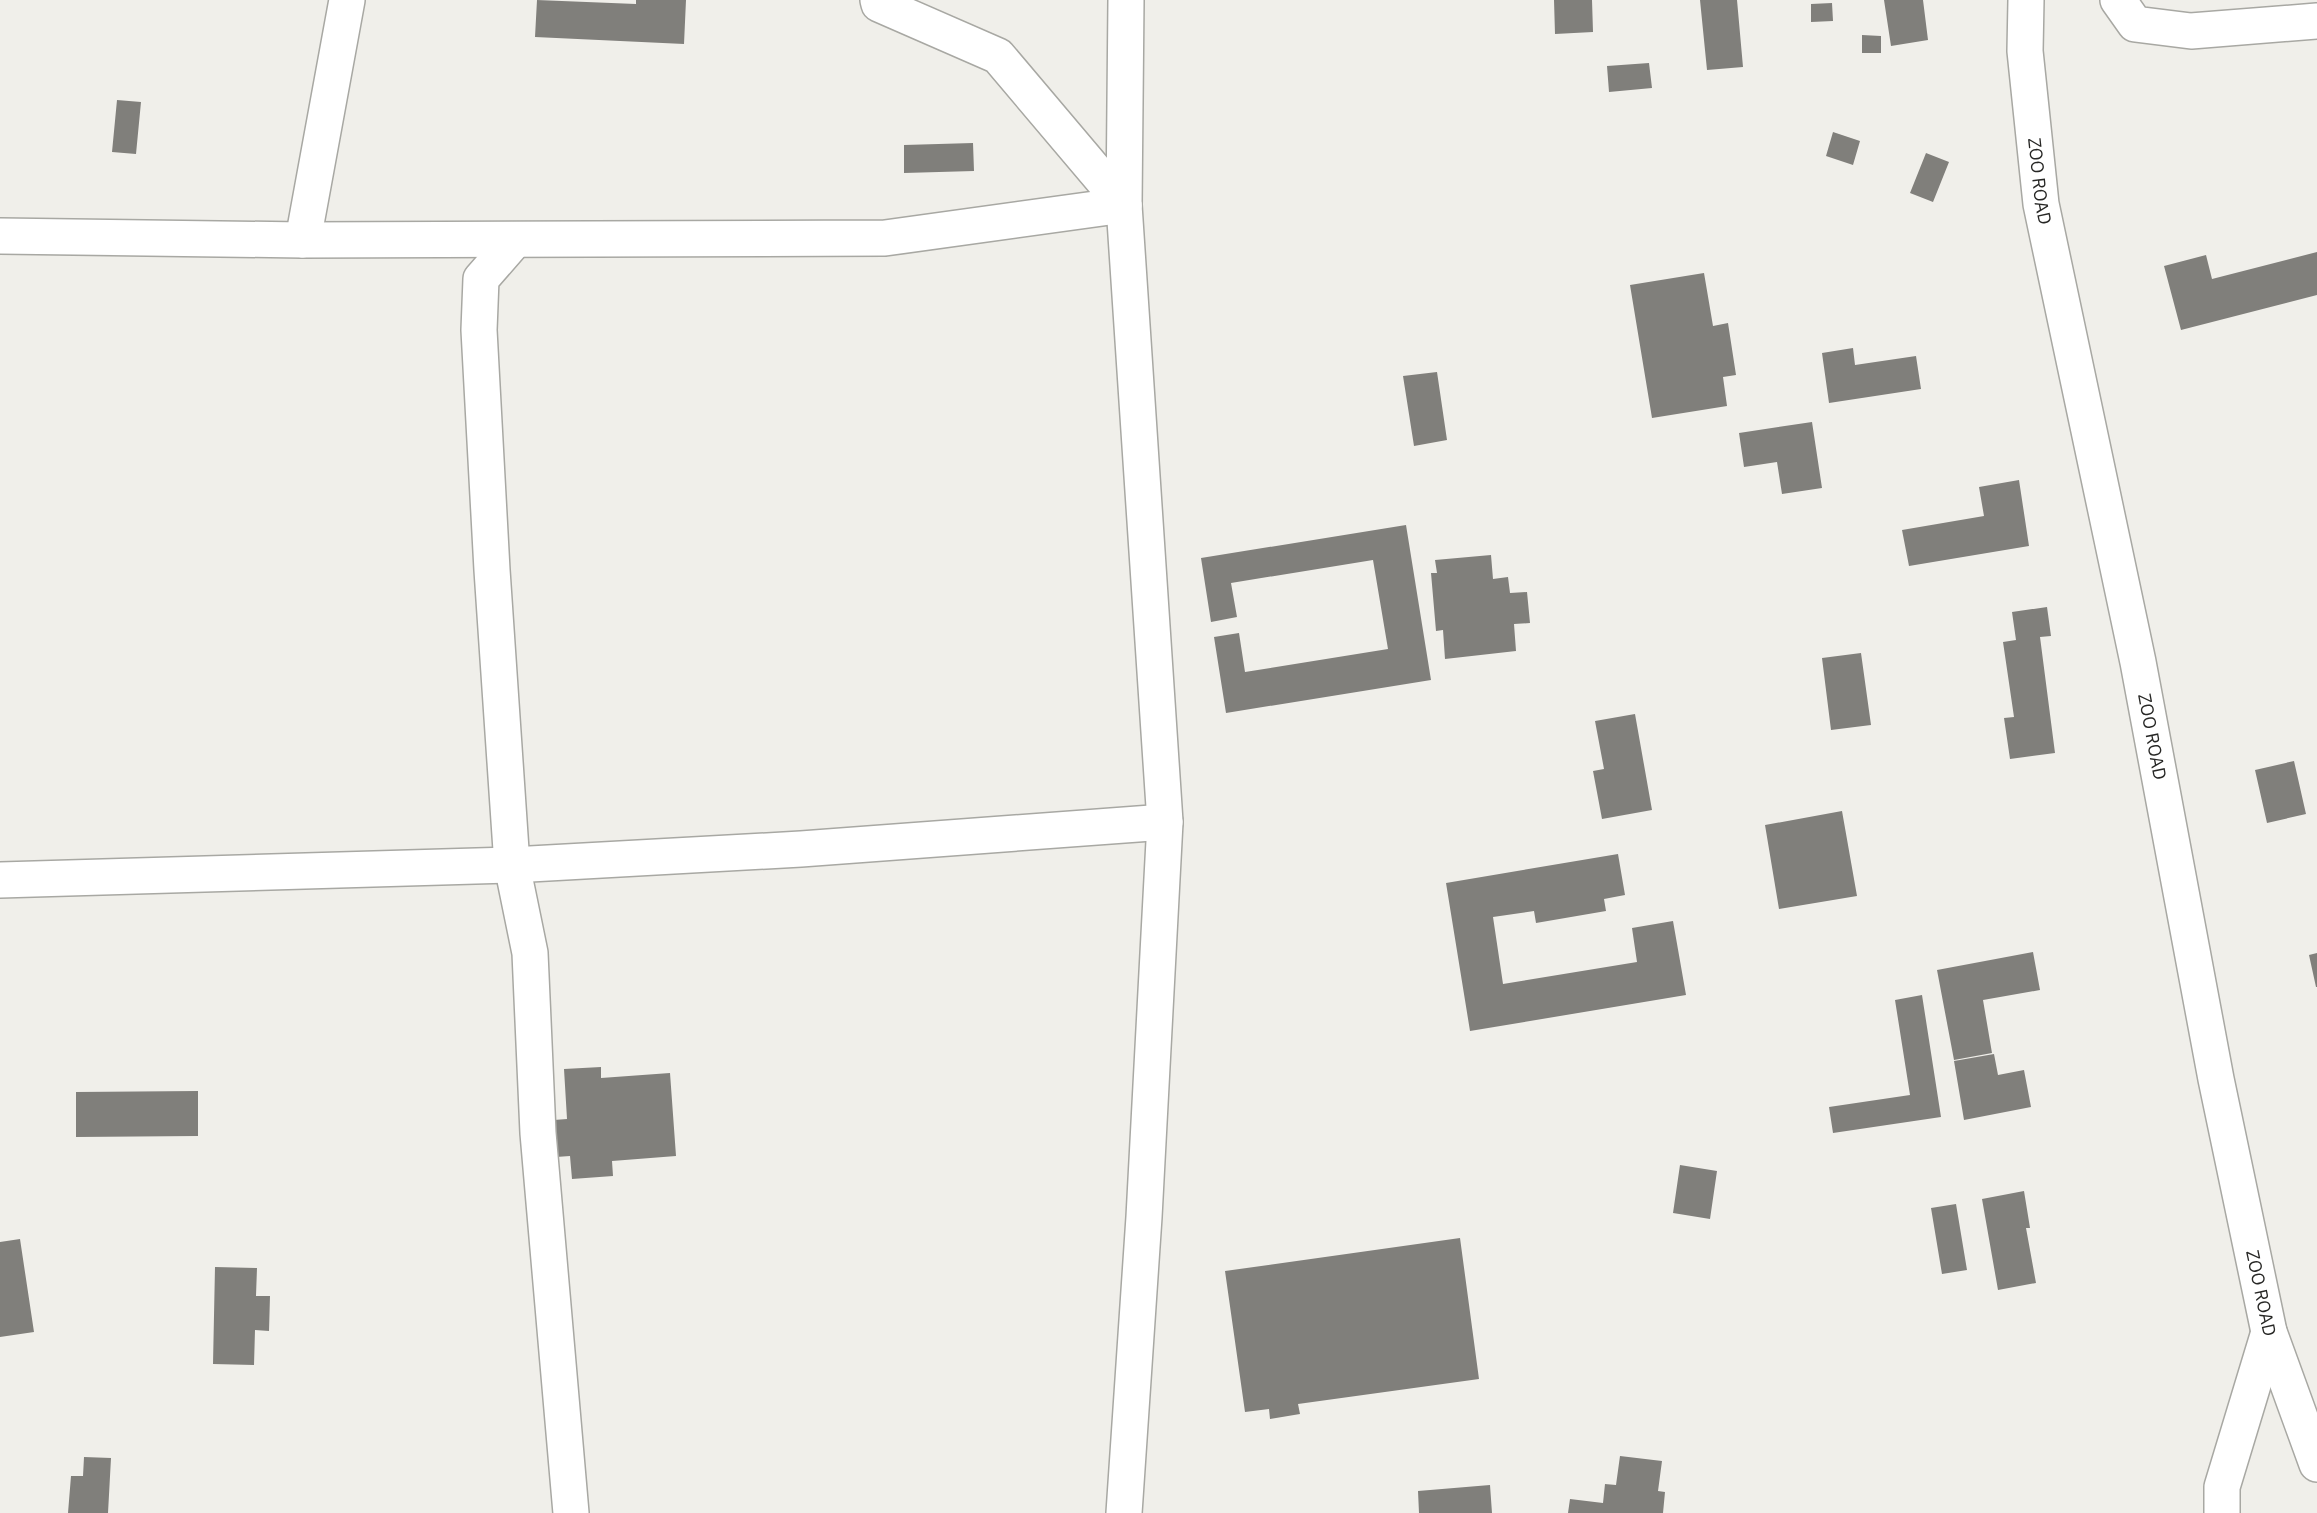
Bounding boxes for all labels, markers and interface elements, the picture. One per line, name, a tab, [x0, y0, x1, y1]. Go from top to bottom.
street label: ZOO ROAD	[2023, 137, 2057, 227]
street label: ZOO ROAD	[2133, 692, 2172, 782]
street label: ZOO ROAD	[2241, 1248, 2282, 1338]

